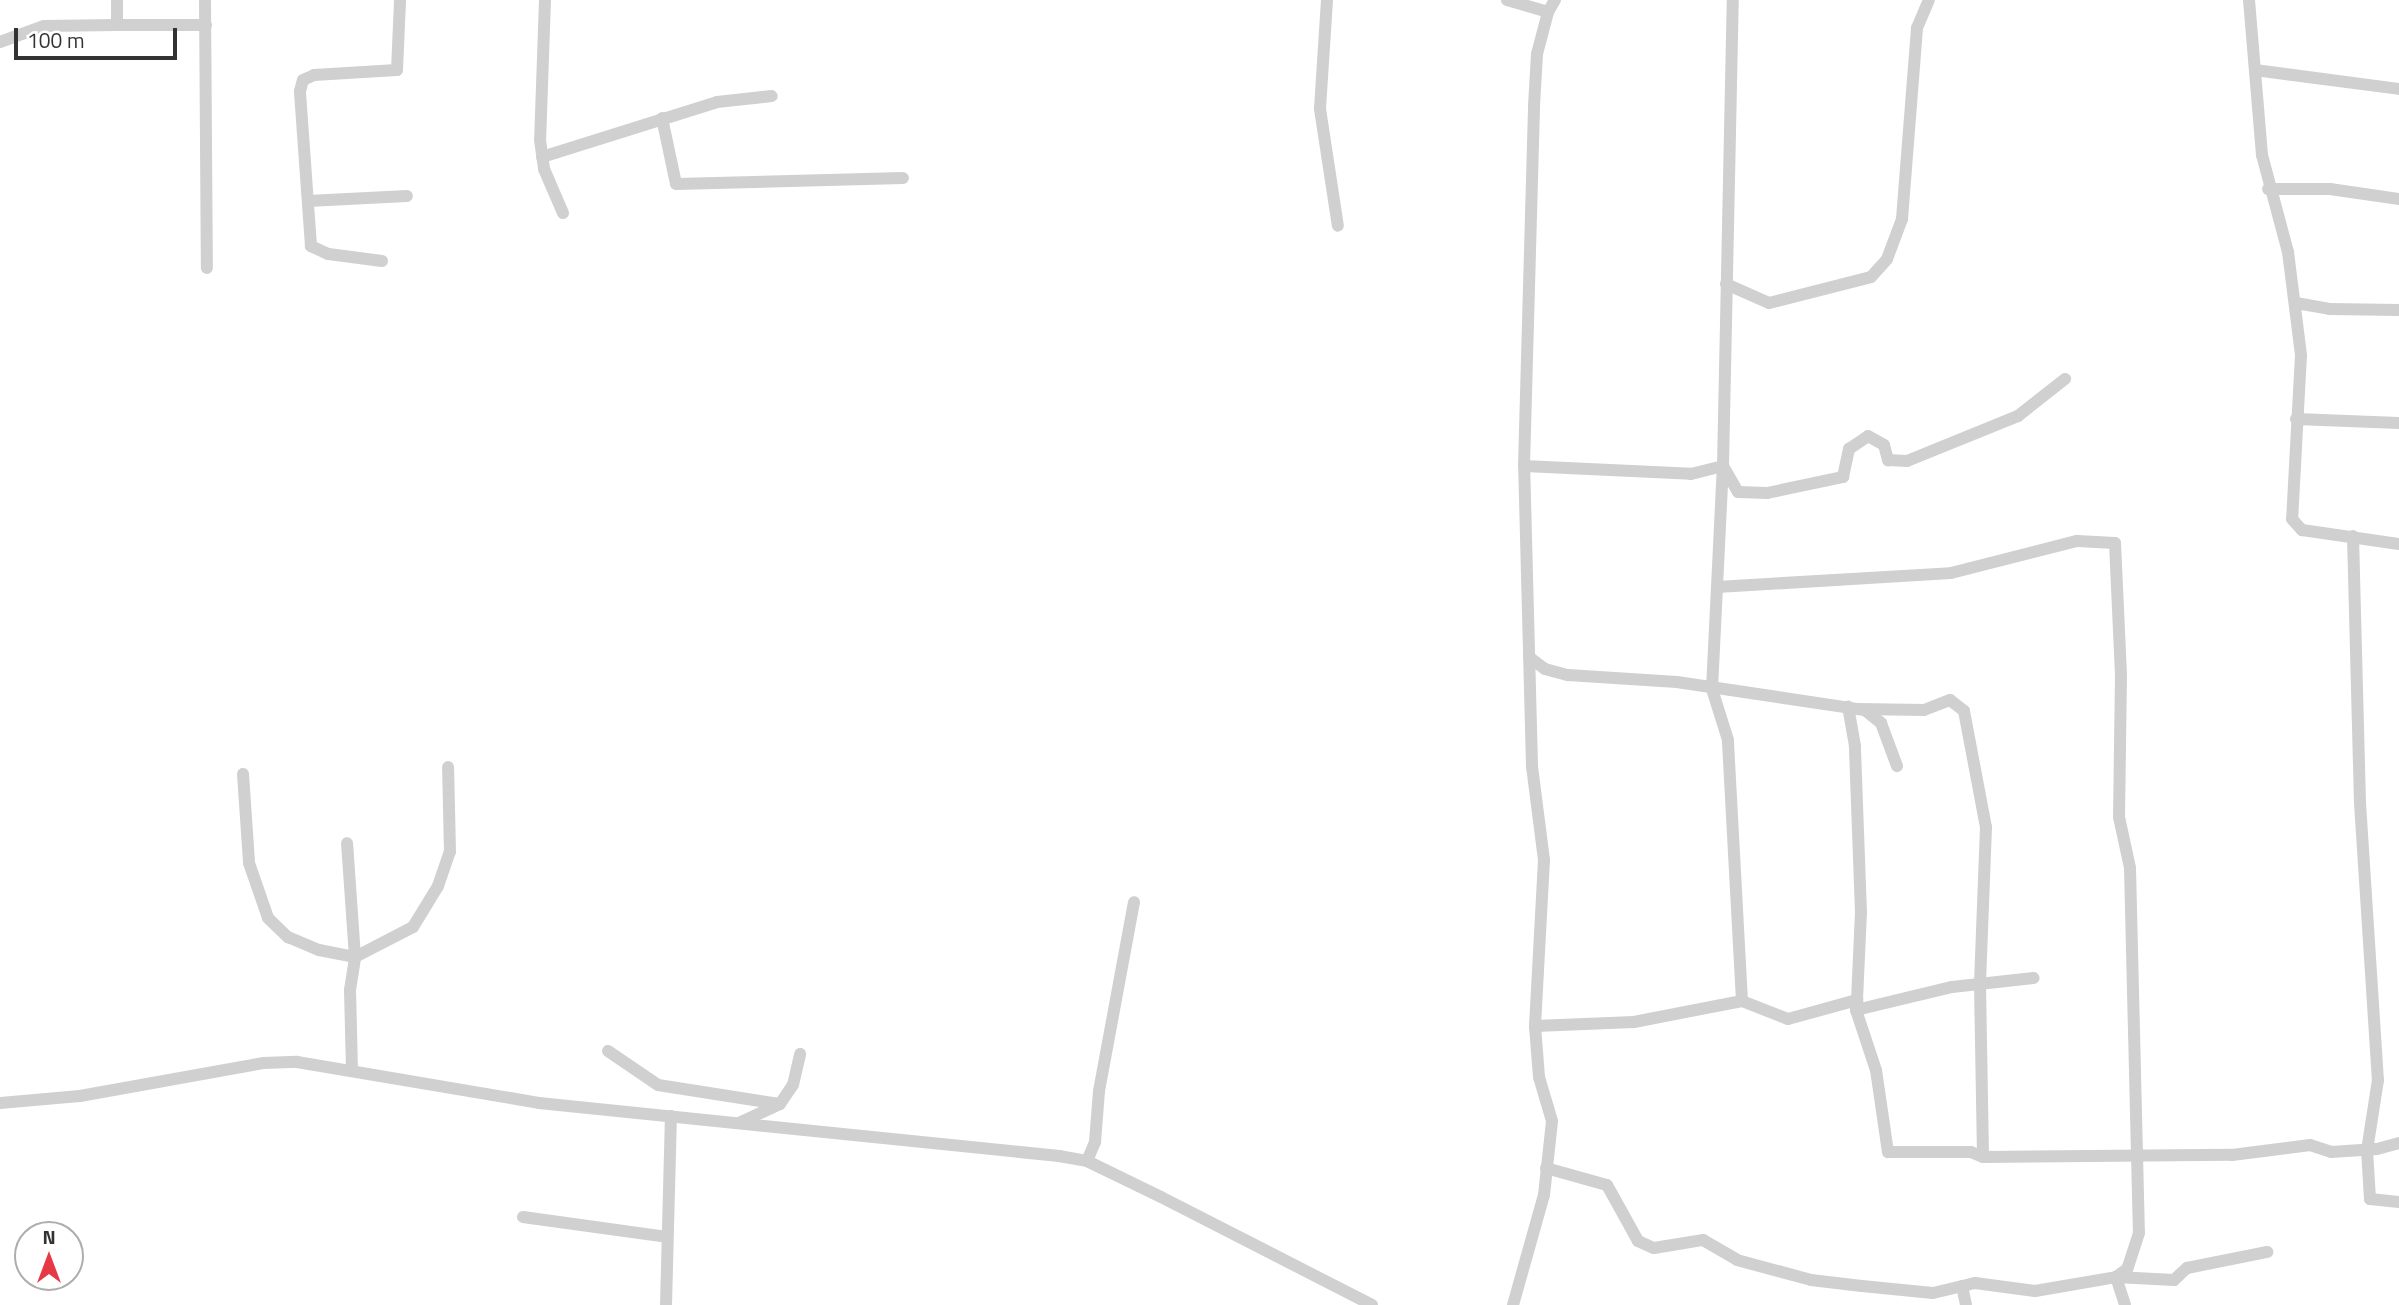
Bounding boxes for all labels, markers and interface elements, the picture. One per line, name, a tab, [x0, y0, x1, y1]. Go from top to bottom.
scale bar	[18, 14, 180, 58]
text: 100 m	[27, 24, 84, 56]
north arrow	[14, 1221, 84, 1291]
text: N	[42, 1222, 56, 1251]

